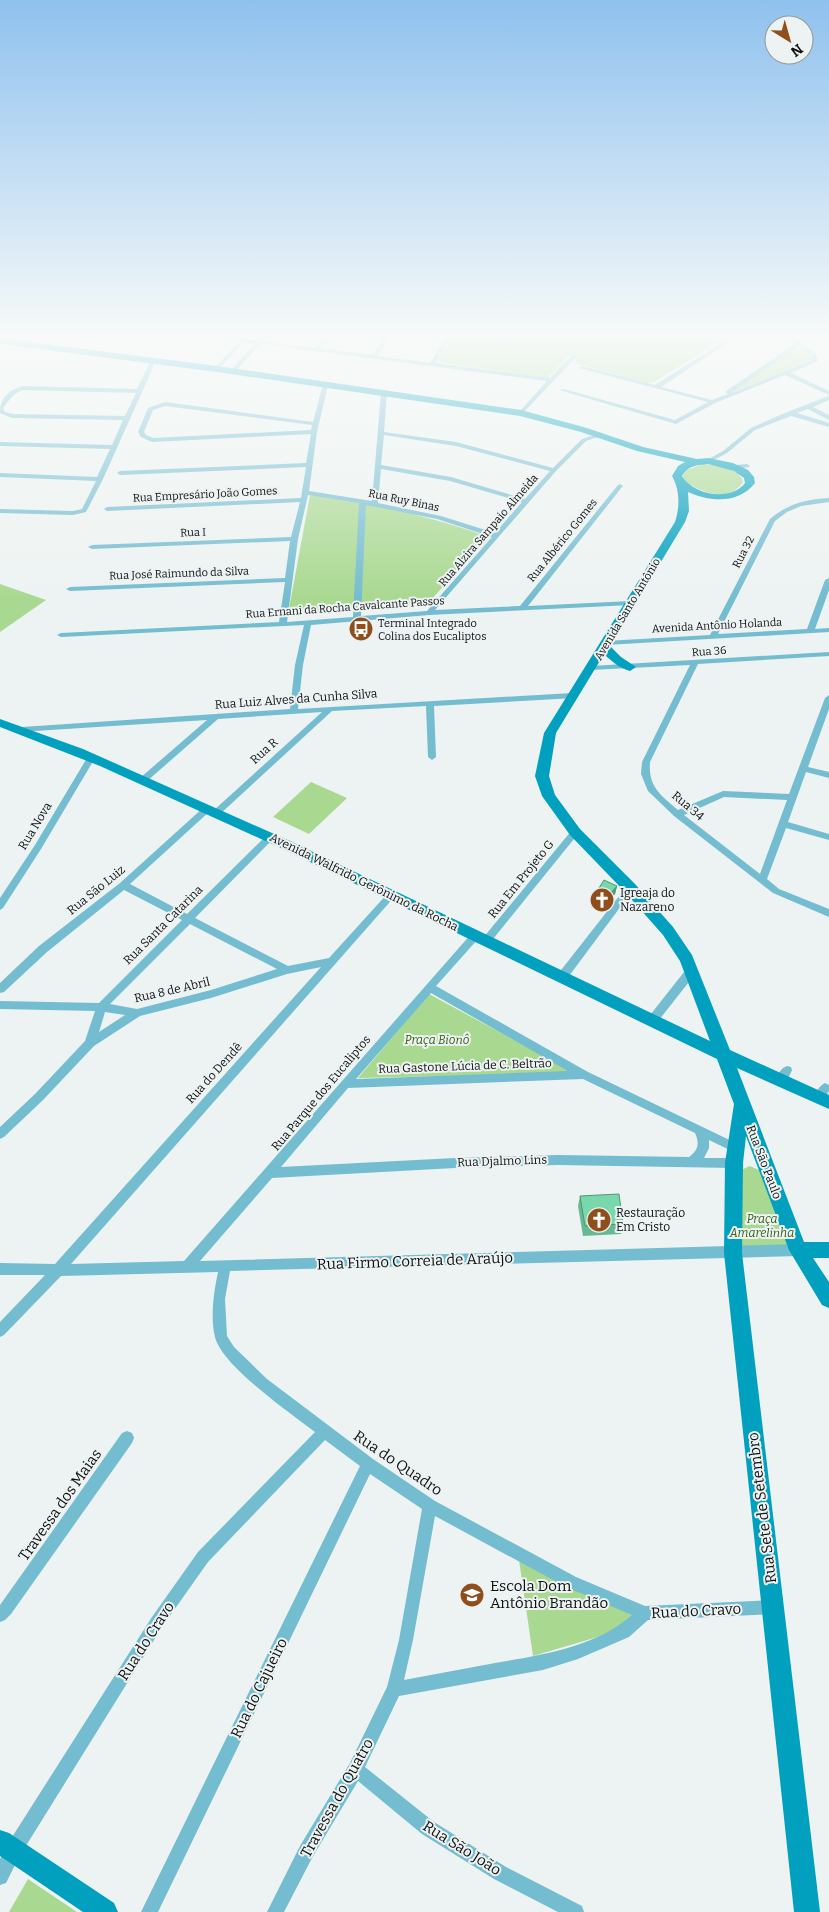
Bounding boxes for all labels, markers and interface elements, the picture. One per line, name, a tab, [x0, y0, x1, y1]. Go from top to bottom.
north arrow	[764, 15, 814, 65]
text: N	[787, 40, 806, 60]
street label: Rua Alzira Sampaio Almeida	[436, 472, 541, 589]
street label: Rua Empresário João Gomes	[132, 484, 278, 505]
street label: Rua Ruy Binas	[367, 487, 441, 514]
street label: Rua Albérico Gomes	[525, 496, 600, 585]
street label: Rua I	[180, 526, 206, 539]
street label: Rua 32	[730, 534, 757, 570]
street label: Avenida Santo Antônio	[592, 556, 663, 663]
street label: Rua José Raimundo da Silva	[109, 565, 249, 582]
street label: Rua Ernani da Rocha Cavalcante Passos	[245, 594, 445, 621]
bus stop icon: Terminal Integrado Colina dos Eucaliptos	[348, 616, 374, 642]
street label: Avenida Antônio Holanda	[652, 616, 783, 635]
place label: Terminal Integrado Colina dos Eucaliptos	[378, 617, 486, 643]
street label: Rua 36	[691, 644, 727, 659]
street label: Rua Luiz Alves da Cunha Silva	[214, 686, 378, 712]
street label: Rua R	[247, 735, 281, 767]
street label: Rua 34	[669, 788, 707, 824]
street label: Rua Nova	[15, 799, 55, 852]
street label: Avenida Walfrido Gerônimo da Rocha	[267, 830, 461, 934]
street label: Rua Em Projeto G	[485, 837, 557, 921]
street label: Rua São Luiz	[64, 862, 128, 918]
street label: Rua Santa Catarina	[121, 882, 206, 967]
place label: Igreaja do Nazareno	[620, 886, 675, 914]
church icon: Igreaja do Nazareno	[589, 887, 615, 913]
street label: Rua 8 de Abril	[133, 974, 212, 1006]
street label: Rua Parque dos Eucaliptos	[269, 1032, 374, 1154]
park label: Praça Bionô	[405, 1033, 470, 1047]
street label: Rua do Dendê	[183, 1040, 245, 1106]
street label: Rua Gastone Lúcia de C. Beltrão	[378, 1056, 552, 1076]
street label: Rua São Paulo	[743, 1123, 785, 1201]
street label: Rua Djalmo Lins	[457, 1152, 547, 1170]
place label: Restauração Em Cristo	[616, 1206, 685, 1234]
church icon: Restauração Em Cristo	[586, 1207, 612, 1233]
park label: Praça Amarelinha	[729, 1212, 794, 1240]
street label: Rua Firmo Correia de Araújo	[317, 1249, 513, 1273]
street label: Rua do Quadro	[350, 1427, 446, 1499]
street label: Rua Sete de Setembro	[744, 1431, 780, 1585]
street label: Travessa dos Maias	[15, 1446, 105, 1564]
place label: Escola Dom Antônio Brandão	[490, 1577, 608, 1612]
school or university icon: Escola Dom Antônio Brandão	[459, 1582, 485, 1608]
street label: Rua do Cravo	[114, 1598, 178, 1684]
street label: Rua do Cravo	[651, 1600, 741, 1622]
street label: Rua do Cajueiro	[227, 1635, 291, 1741]
street label: Travessa do Quatro	[297, 1735, 377, 1861]
street label: Rua São João	[420, 1817, 504, 1879]

